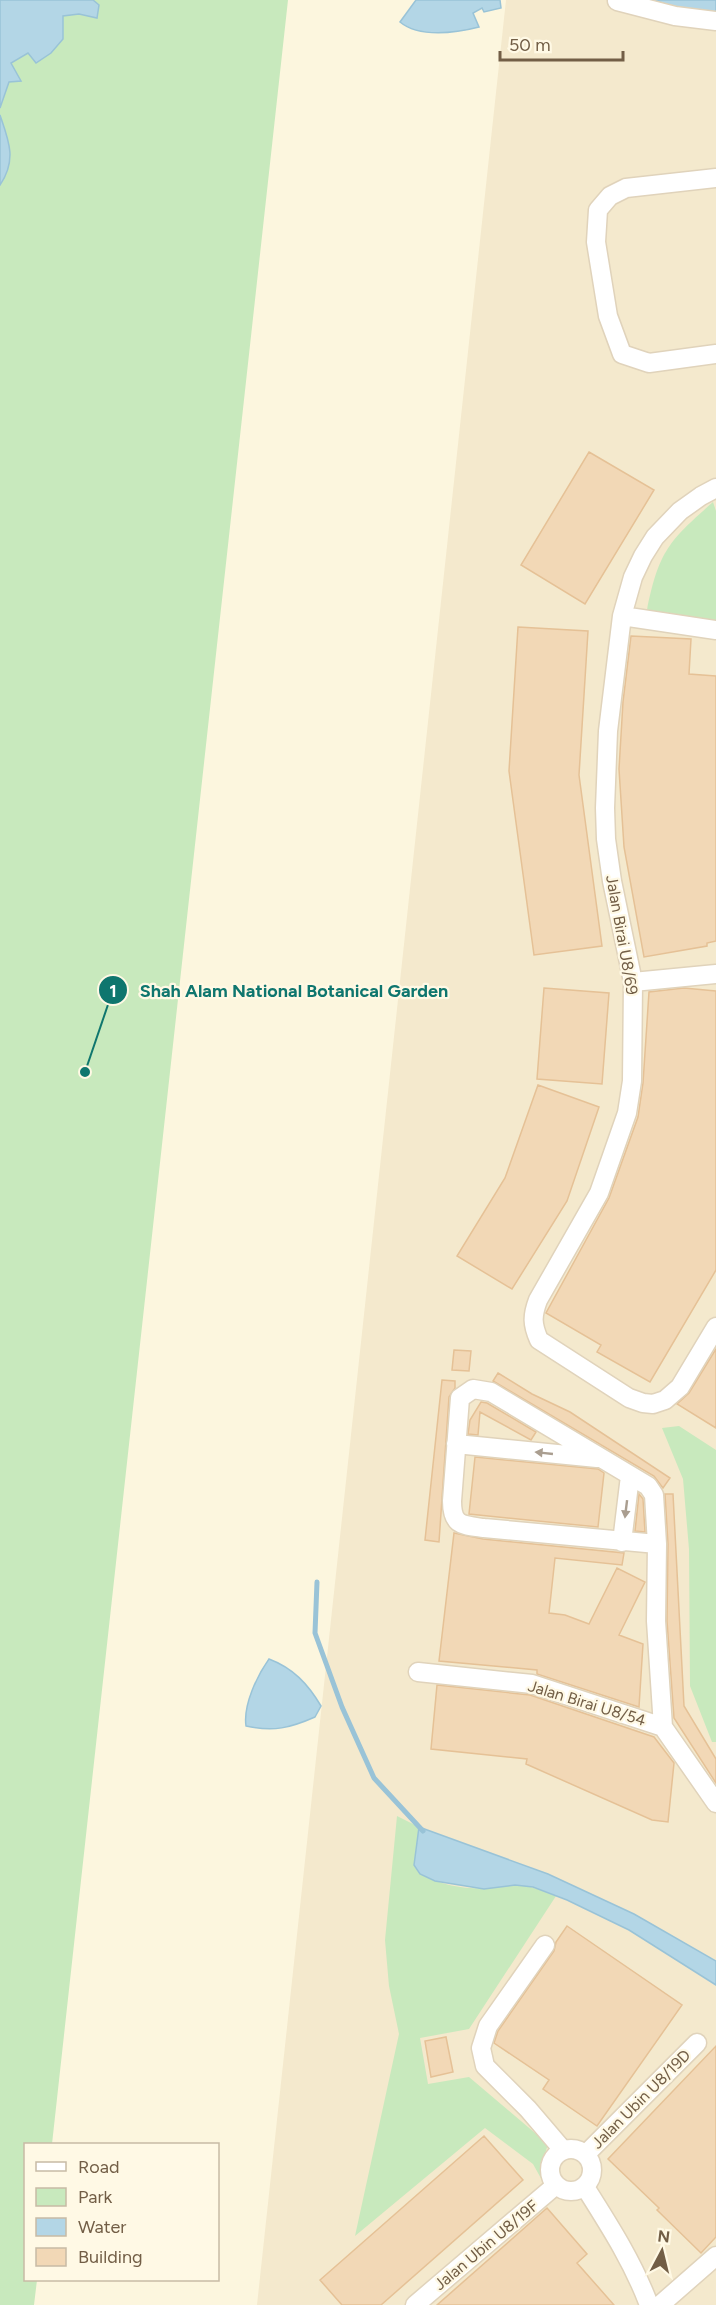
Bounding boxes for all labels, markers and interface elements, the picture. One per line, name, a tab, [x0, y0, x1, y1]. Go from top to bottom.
scale bar	[500, 24, 623, 62]
text: 50 m	[509, 34, 551, 56]
street label: Jalan Birai U8/69	[602, 874, 642, 996]
callout: Shah Alam National Botanical Garden	[98, 972, 460, 1008]
text: 1	[109, 980, 117, 1002]
text: Shah Alam National Botanical Garden	[140, 980, 448, 1002]
one-way arrow	[534, 1448, 553, 1458]
one-way arrow	[621, 1500, 631, 1519]
street label: Jalan Birai U8/54	[526, 1676, 648, 1730]
street label: Jalan Ubin U8/19D	[588, 2046, 694, 2152]
legend	[24, 2143, 219, 2281]
text: Road	[78, 2156, 119, 2178]
text: Park	[78, 2186, 113, 2208]
street label: Jalan Ubin U8/19F	[430, 2196, 542, 2294]
text: Water	[78, 2216, 126, 2238]
north arrow	[632, 2221, 692, 2281]
text: N	[656, 2226, 671, 2247]
text: Building	[78, 2246, 143, 2268]

